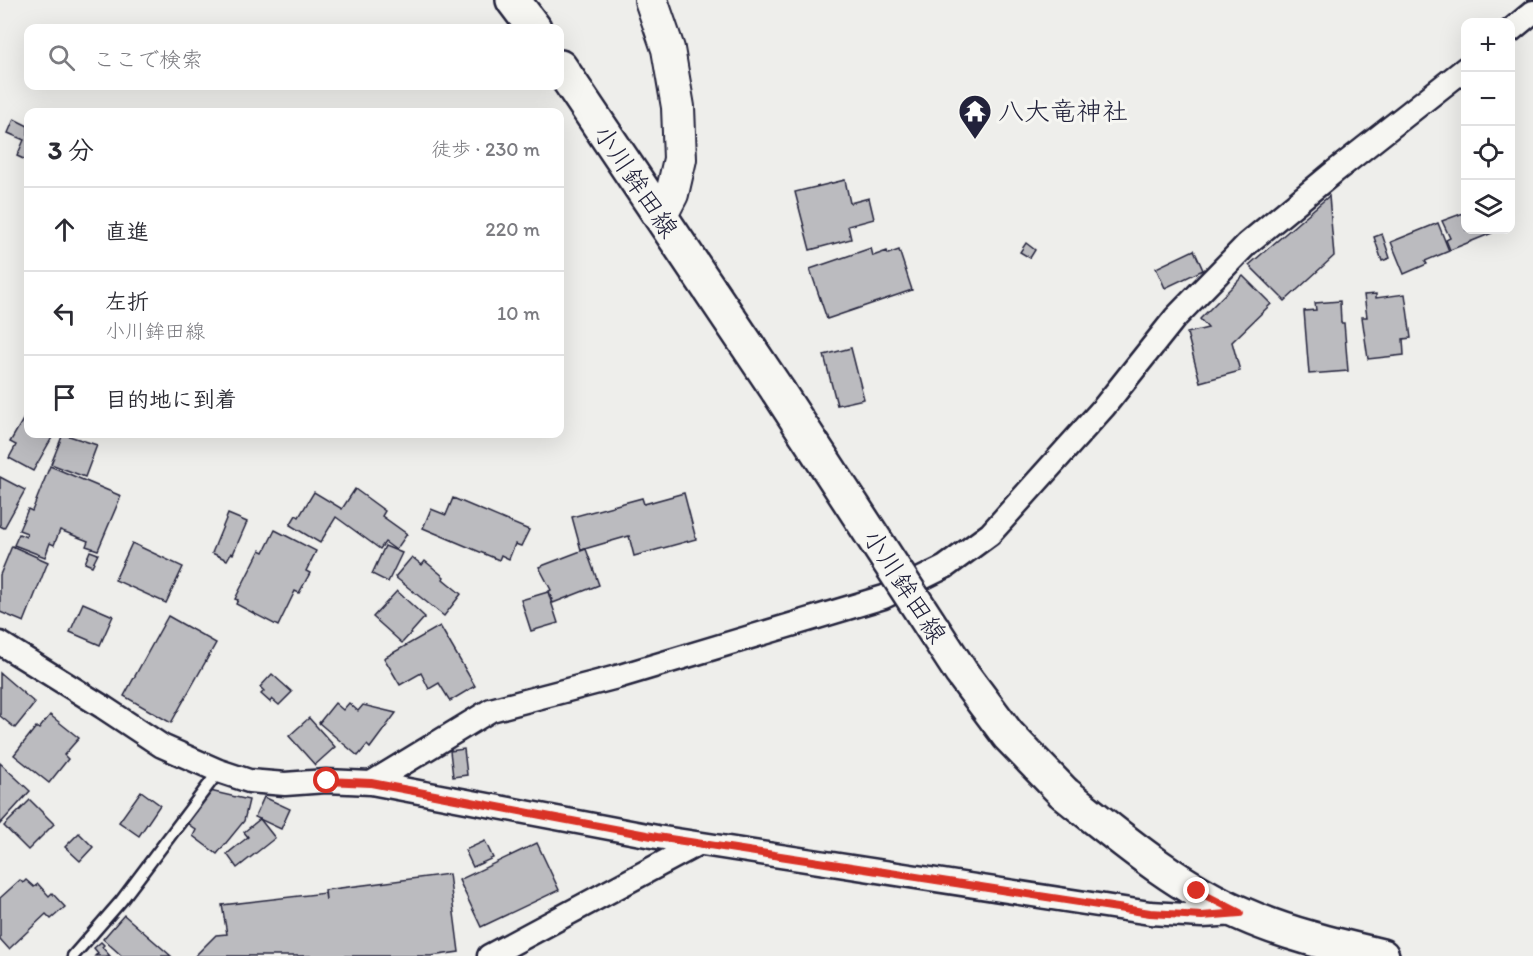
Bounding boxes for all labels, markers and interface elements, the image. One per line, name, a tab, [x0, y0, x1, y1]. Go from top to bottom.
map controls	[1461, 18, 1515, 234]
button: +	[1461, 18, 1515, 72]
search box	[24, 24, 564, 90]
icon: search	[45, 41, 78, 74]
text: ここで検索	[93, 46, 203, 73]
button: −	[1461, 72, 1515, 126]
temple icon: 八大竜神社	[957, 93, 993, 140]
place label: 八大竜神社	[998, 95, 1128, 127]
street label: 小川鉾田線	[586, 118, 686, 244]
button: locate	[1461, 126, 1515, 180]
text: 3 分	[48, 134, 94, 166]
text: 徒歩 · 230 m	[431, 137, 540, 161]
button: layers	[1461, 180, 1515, 234]
icon: ahead	[48, 213, 81, 246]
text: 220 m	[485, 217, 540, 241]
text: 直進	[105, 218, 149, 245]
text: 左折	[105, 288, 149, 315]
icon: left	[48, 297, 81, 330]
text: 10 m	[497, 301, 540, 325]
text: 小川鉾田線	[105, 319, 205, 343]
icon: arrive	[48, 381, 81, 414]
text: 目的地に到着	[105, 386, 237, 413]
street label: 小川鉾田線	[856, 523, 954, 649]
route start	[313, 767, 339, 793]
route end	[1183, 877, 1209, 903]

